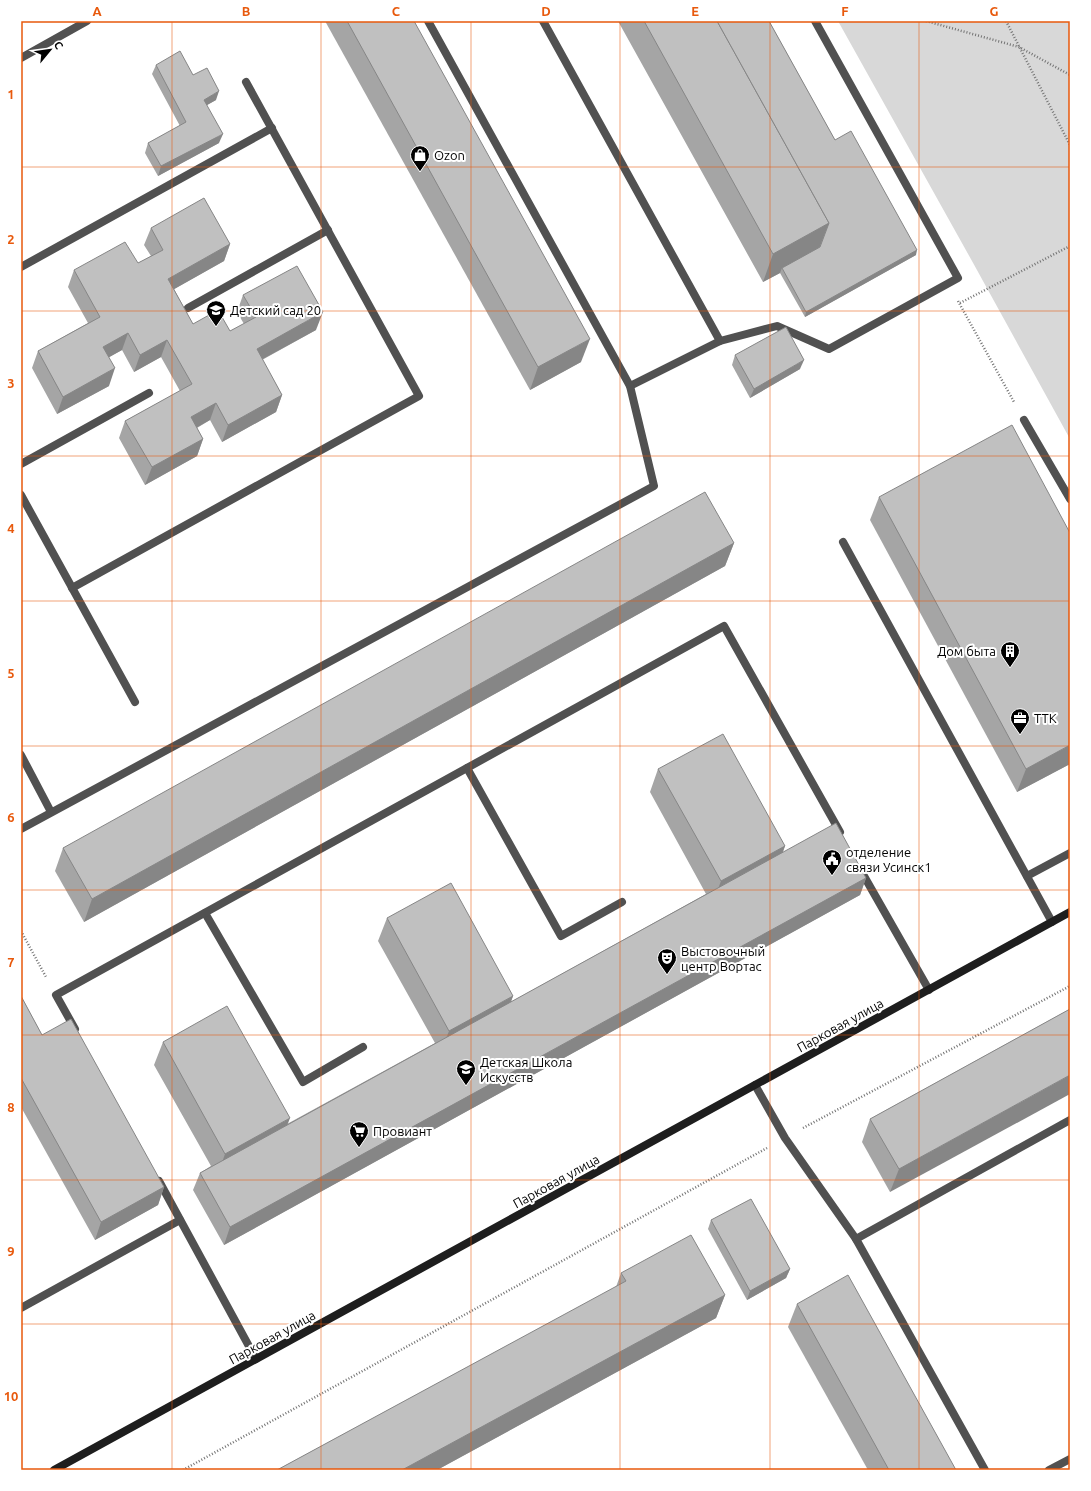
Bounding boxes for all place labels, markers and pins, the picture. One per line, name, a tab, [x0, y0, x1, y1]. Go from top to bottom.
shop icon: Ozon	[409, 144, 431, 172]
place label: Ozon	[434, 148, 465, 162]
school or university icon: Детский сад 20	[205, 299, 227, 327]
place label: Детский сад 20	[230, 303, 321, 317]
building icon: Дом быта	[999, 640, 1021, 668]
place label: Дом быта	[937, 644, 996, 658]
office icon: ТТК	[1009, 707, 1031, 735]
place label: ТТК	[1034, 711, 1057, 725]
place label: отделение связи Усинск1	[846, 845, 931, 874]
public building icon: отделение связи Усинск1	[821, 848, 843, 876]
place label: Выстовочный центр Вортас	[681, 944, 765, 973]
theatre icon: Выстовочный центр Вортас	[656, 947, 678, 975]
place label: Детская Школа Искусств	[480, 1055, 572, 1084]
school or university icon: Детская Школа Искусств	[455, 1058, 477, 1086]
supermarket icon: Провиант	[348, 1120, 370, 1148]
place label: Провиант	[373, 1124, 432, 1138]

